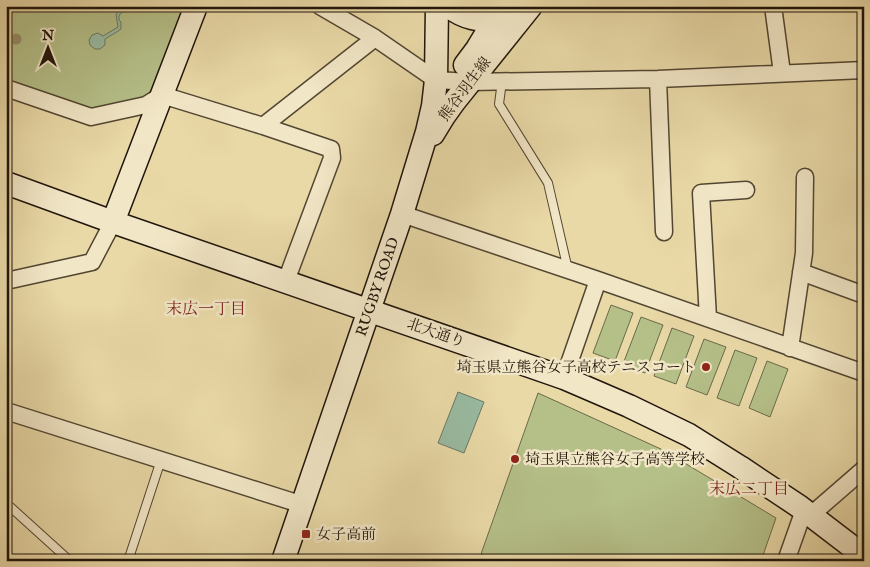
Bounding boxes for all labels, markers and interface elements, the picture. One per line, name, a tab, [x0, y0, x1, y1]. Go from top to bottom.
north arrow	[22, 22, 72, 72]
text: N	[41, 27, 54, 45]
street label: 熊谷羽生線	[435, 53, 495, 125]
street label: RUGBY ROAD	[351, 235, 403, 339]
district label: 末広一丁目	[166, 300, 246, 320]
street label: 北大通り	[405, 314, 467, 352]
place label: 埼玉県立熊谷女子高校テニスコート	[457, 358, 696, 377]
marker: 埼玉県立熊谷女子高校テニスコート	[700, 361, 712, 373]
place label: 埼玉県立熊谷女子高等学校	[525, 450, 705, 469]
marker: 埼玉県立熊谷女子高等学校	[509, 453, 521, 465]
district label: 末広二丁目	[709, 480, 789, 500]
place label: 女子高前	[316, 525, 376, 544]
marker: 女子高前	[300, 528, 312, 540]

